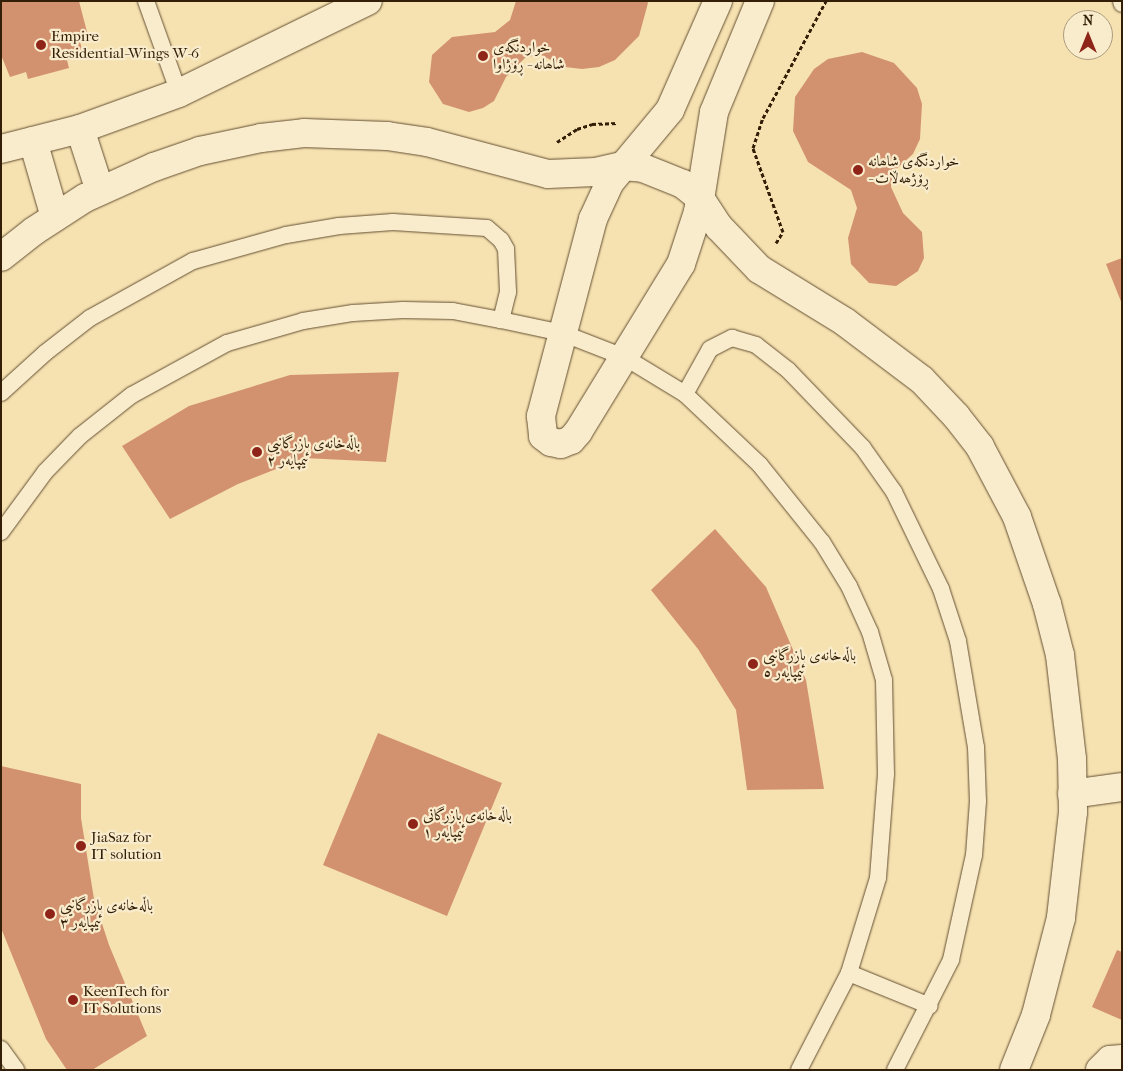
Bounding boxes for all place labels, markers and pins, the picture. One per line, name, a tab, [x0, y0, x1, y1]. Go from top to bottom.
place label: Empire Residential-Wings W-6	[51, 27, 199, 62]
place label: خواردنگەی شاھانە - ڕۆژاوا	[493, 38, 565, 73]
marker: Empire Residential-Wings W-6	[35, 39, 47, 51]
marker: خواردنگەی شاھانە - ڕۆژاوا	[477, 50, 489, 62]
place label: خواردنگەی شاھانە - ڕۆژھەڵات	[868, 152, 959, 187]
marker: خواردنگەی شاھانە - ڕۆژھەڵات	[852, 164, 864, 176]
place label: باڵەخانەی بازرگانیی ئیمپایەر ٢	[267, 434, 360, 469]
marker: باڵەخانەی بازرگانیی ئیمپایەر ٢	[251, 446, 263, 458]
place label: باڵەخانەی بازرگانیی ئیمپایەر ٥	[763, 646, 856, 681]
marker: باڵەخانەی بازرگانیی ئیمپایەر ٥	[747, 658, 759, 670]
place label: باڵەخانەی بازرگانی ئیمپایەر ١	[423, 806, 512, 841]
marker: باڵەخانەی بازرگانی ئیمپایەر ١	[407, 818, 419, 830]
place label: JiaSaz for IT solution	[91, 828, 162, 863]
marker: JiaSaz for IT solution	[75, 840, 87, 852]
place label: باڵەخانەی بازرگانیی ئیمپایەر ٣	[60, 896, 153, 931]
marker: باڵەخانەی بازرگانیی ئیمپایەر ٣	[44, 908, 56, 920]
place label: KeenTech for IT Solutions	[83, 982, 169, 1017]
marker: KeenTech for IT Solutions	[67, 994, 79, 1006]

